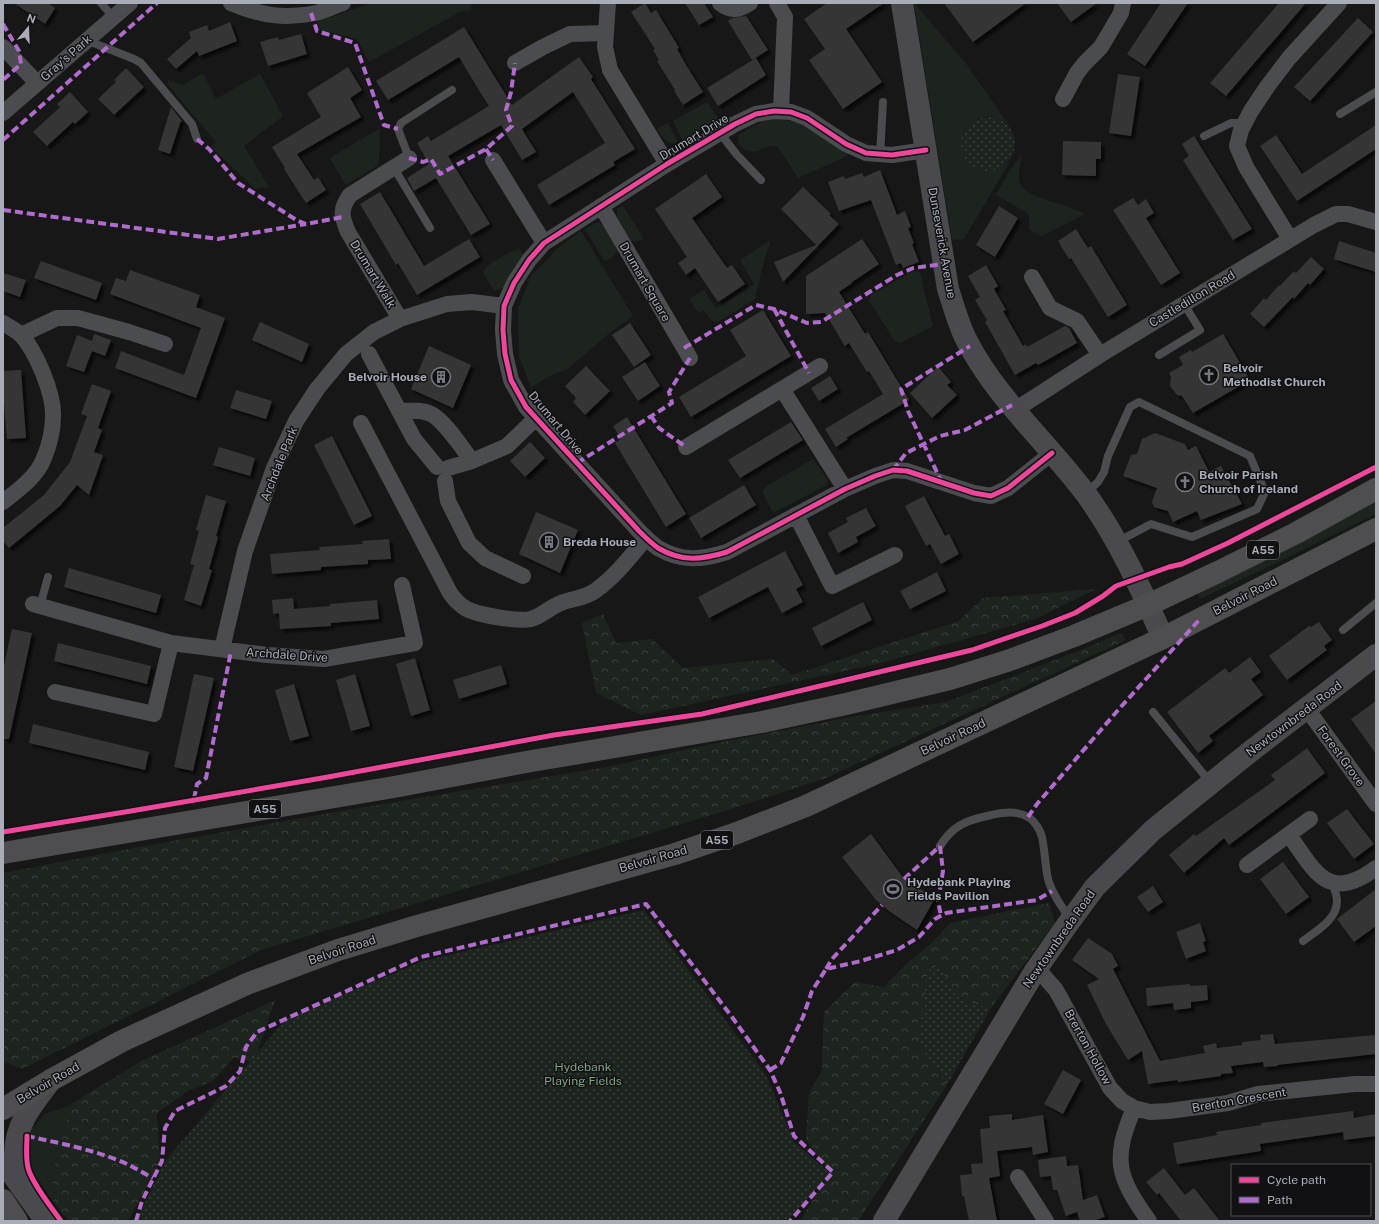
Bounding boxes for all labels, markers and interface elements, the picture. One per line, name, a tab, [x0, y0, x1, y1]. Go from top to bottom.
north arrow	[8, 8, 48, 48]
text: N	[25, 11, 37, 26]
street label: Gray's Park	[38, 32, 95, 84]
street label: Drumart Drive	[657, 111, 731, 163]
street label: Dunseverick Avenue	[925, 186, 959, 300]
street label: Drumart Walk	[347, 238, 399, 311]
street label: Drumart Square	[617, 240, 673, 324]
street label: Castledillon Road	[1147, 268, 1237, 330]
place label: Belvoir Methodist Church	[1223, 361, 1326, 389]
church icon: Belvoir Methodist Church	[1198, 364, 1220, 386]
building icon: Belvoir House	[430, 366, 452, 388]
place label: Belvoir House	[348, 370, 427, 384]
street label: Drumart Drive	[526, 389, 587, 457]
street label: Archdale Park	[258, 425, 300, 503]
place label: Belvoir Parish Church of Ireland	[1199, 468, 1298, 496]
church icon: Belvoir Parish Church of Ireland	[1174, 471, 1196, 493]
building icon: Breda House	[538, 531, 560, 553]
place label: Breda House	[563, 535, 636, 549]
road number: A55	[1247, 541, 1279, 559]
street label: Belvoir Road	[1211, 574, 1279, 618]
street label: Archdale Drive	[246, 645, 329, 665]
street label: Newtownbreda Road	[1243, 678, 1345, 760]
street label: Belvoir Road	[918, 716, 988, 758]
street label: Forest Grove	[1314, 723, 1368, 789]
road number: A55	[249, 800, 281, 818]
road number: A55	[701, 831, 733, 849]
street label: Belvoir Road	[617, 843, 689, 875]
place label: Hydebank Playing Fields Pavilion	[907, 875, 1011, 903]
sports icon: Hydebank Playing Fields Pavilion	[882, 878, 904, 900]
street label: Newtownbreda Road	[1020, 887, 1098, 991]
street label: Belvoir Road	[307, 933, 377, 967]
street label: Brerton Hollow	[1062, 1007, 1115, 1088]
street label: Belvoir Road	[14, 1059, 82, 1107]
park label: Hydebank Playing Fields	[544, 1060, 622, 1088]
street label: Brerton Crescent	[1191, 1085, 1288, 1115]
legend	[1231, 1164, 1371, 1216]
text: Cycle path	[1267, 1173, 1326, 1187]
text: Path	[1267, 1193, 1293, 1207]

